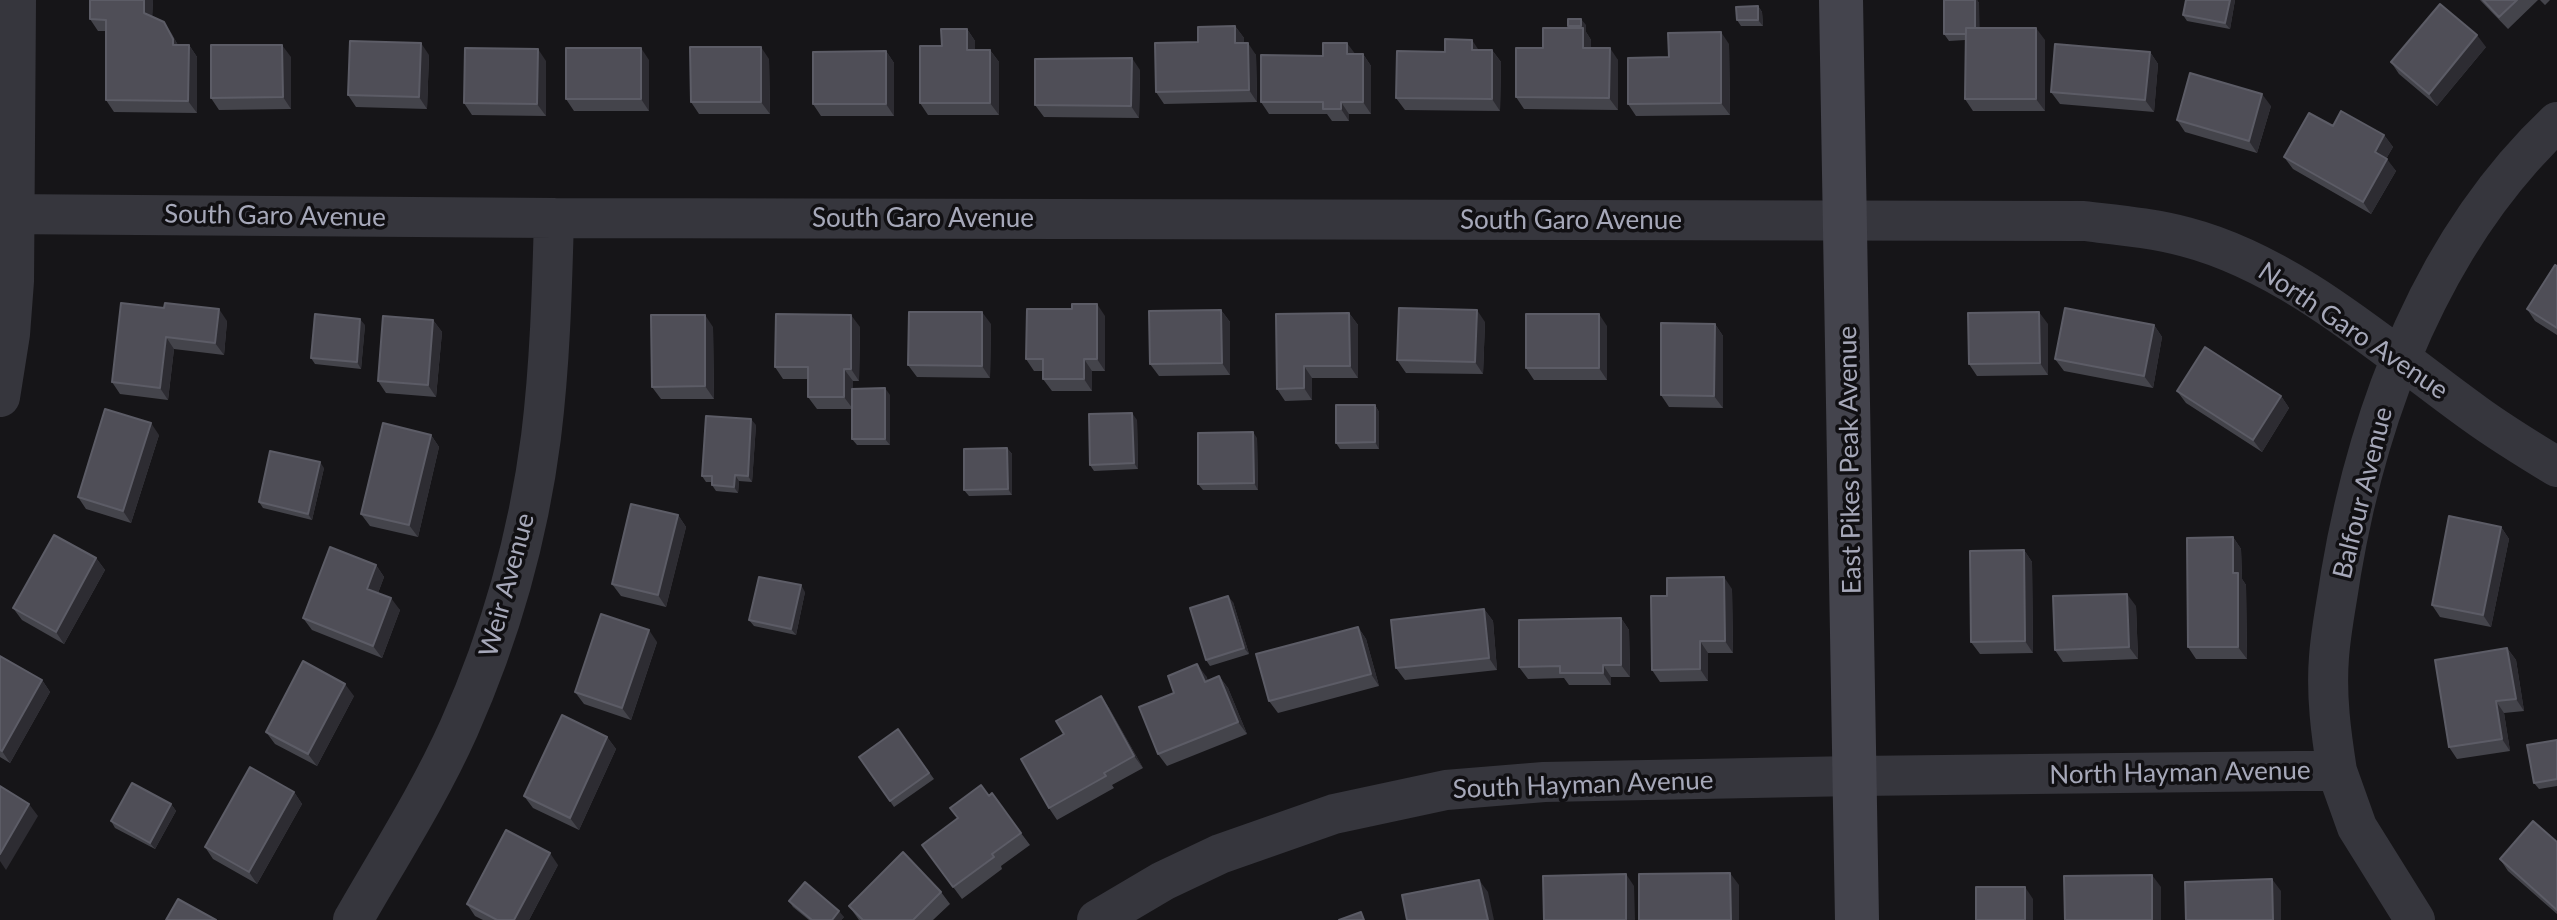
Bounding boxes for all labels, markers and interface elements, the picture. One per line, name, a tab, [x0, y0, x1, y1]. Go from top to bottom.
street label: South Garo Avenue	[164, 198, 386, 234]
street label: South Garo Avenue	[812, 203, 1034, 235]
street label: South Garo Avenue	[1460, 205, 1682, 237]
street label: North Garo Avenue	[2252, 256, 2454, 406]
street label: East Pikes Peak Avenue	[1832, 326, 1868, 594]
street label: Balfour Avenue	[2327, 404, 2399, 582]
street label: Weir Avenue	[473, 510, 541, 660]
street label: North Hayman Avenue	[2049, 755, 2311, 791]
street label: South Hayman Avenue	[1452, 765, 1714, 805]

